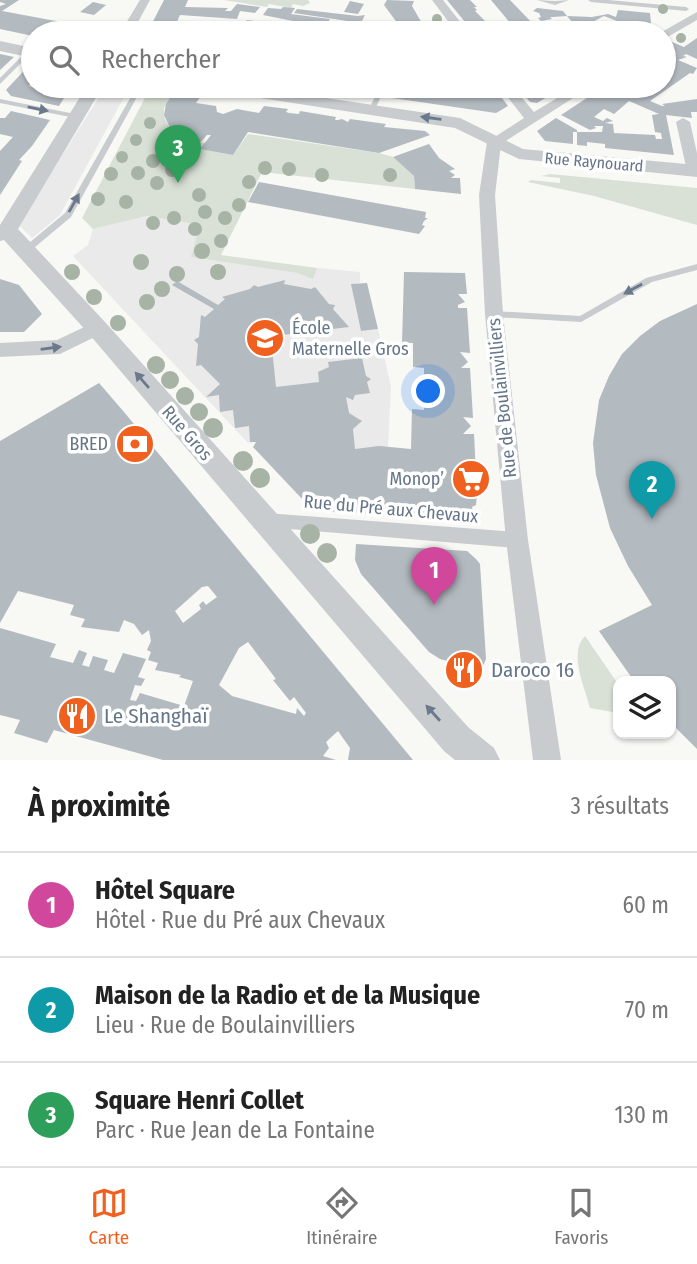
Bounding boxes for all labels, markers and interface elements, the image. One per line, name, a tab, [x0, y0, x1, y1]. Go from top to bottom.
search box	[21, 21, 676, 98]
icon: search	[45, 41, 83, 79]
text: Rechercher	[101, 44, 220, 75]
one-way arrow	[27, 103, 49, 114]
one-way arrow	[420, 112, 442, 123]
pin: 3	[155, 125, 201, 183]
street label: Rue Raynouard	[544, 148, 644, 176]
one-way arrow	[68, 193, 80, 213]
one-way arrow	[623, 283, 643, 295]
place label: École Maternelle Gros	[292, 316, 409, 360]
school or university icon: École Maternelle Gros	[244, 317, 286, 359]
street label: Rue de Boulainvilliers	[483, 317, 521, 479]
one-way arrow	[40, 342, 62, 353]
one-way arrow	[134, 371, 150, 389]
your location	[411, 374, 445, 408]
street label: Rue Gros	[157, 401, 217, 465]
bank icon: BRED	[114, 423, 156, 465]
place label: BRED	[69, 433, 108, 455]
supermarket icon: Monop’	[450, 458, 492, 500]
pin: 2	[629, 461, 675, 519]
place label: Monop’	[390, 468, 444, 490]
street label: Rue du Pré aux Chevaux	[303, 490, 479, 528]
pin: 1	[411, 547, 457, 605]
restaurant icon: Daroco 16	[443, 649, 485, 691]
place label: Daroco 16	[491, 657, 574, 683]
map controls	[613, 676, 676, 739]
button: layers	[613, 676, 676, 739]
restaurant icon: Le Shanghaï	[56, 695, 98, 737]
place label: Le Shanghaï	[104, 703, 208, 729]
one-way arrow	[425, 705, 441, 722]
text: À proximité	[28, 788, 170, 824]
text: 3 résultats	[571, 792, 669, 820]
text: Hôtel Square	[95, 875, 235, 906]
text: 1	[46, 891, 56, 919]
text: 60 m	[623, 891, 669, 919]
text: Hôtel · Rue du Pré aux Chevaux	[95, 906, 385, 934]
text: Maison de la Radio et de la Musique	[95, 980, 480, 1011]
text: 2	[46, 996, 56, 1024]
text: 70 m	[625, 996, 669, 1024]
text: Lieu · Rue de Boulainvilliers	[95, 1011, 355, 1039]
text: Square Henri Collet	[95, 1085, 304, 1116]
text: 3	[46, 1101, 56, 1129]
text: 130 m	[615, 1101, 669, 1129]
text: Parc · Rue Jean de La Fontaine	[95, 1116, 375, 1144]
tab: Carte	[89, 1184, 129, 1249]
tab: Itinéraire	[306, 1184, 377, 1249]
tab: Favoris	[554, 1184, 608, 1249]

